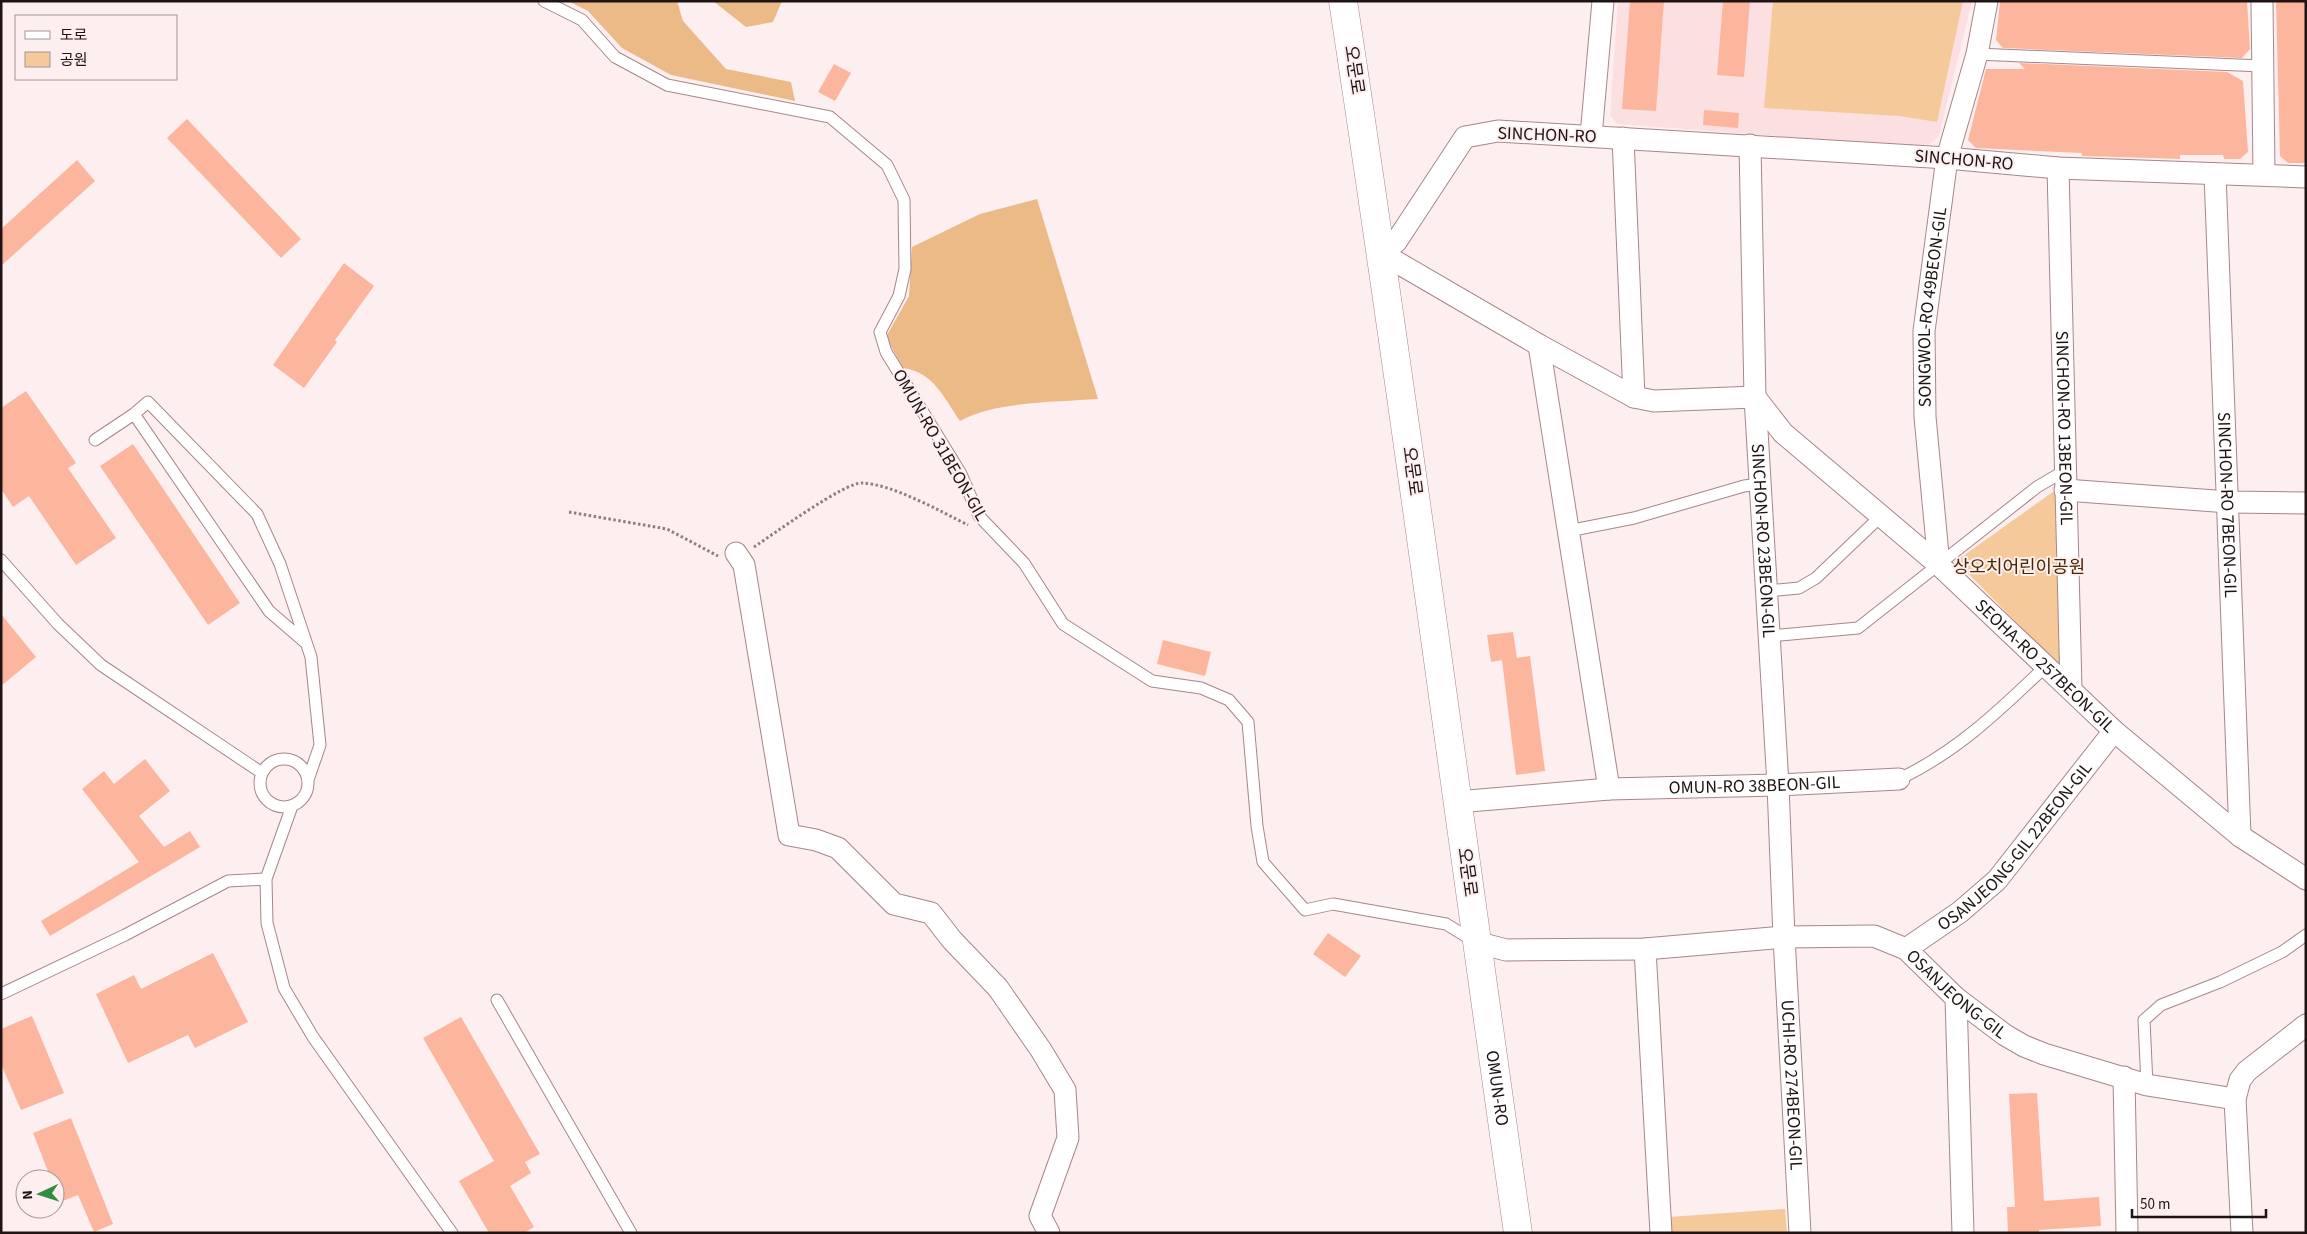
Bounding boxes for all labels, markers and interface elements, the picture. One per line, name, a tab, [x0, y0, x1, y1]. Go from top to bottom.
legend	[15, 15, 178, 80]
text: 도로	[60, 25, 88, 46]
street label: 오문로	[1338, 44, 1370, 96]
text: 공원	[60, 50, 88, 71]
street label: SINCHON-RO	[1497, 121, 1597, 149]
street label: SINCHON-RO	[1913, 143, 2015, 177]
street label: SONGWOL-RO 49BEON-GIL	[1911, 205, 1953, 407]
street label: SINCHON-RO 13BEON-GIL	[2050, 330, 2079, 526]
street label: OMUN-RO 31BEON-GIL	[886, 365, 994, 526]
street label: SINCHON-RO 7BEON-GIL	[2211, 411, 2244, 598]
street label: SINCHON-RO 23BEON-GIL	[1745, 443, 1782, 639]
street label: 오문로	[1396, 445, 1428, 497]
park label: 상오치어린이공원	[1953, 555, 2085, 580]
street label: SEOHA-RO 257BEON-GIL	[1969, 593, 2121, 738]
street label: OSANJEONG-GIL 22BEON-GIL	[1932, 756, 2098, 937]
street label: OMUN-RO 38BEON-GIL	[1668, 769, 1841, 800]
street label: 오문로	[1451, 846, 1483, 898]
street label: OSANJEONG-GIL	[1901, 943, 2012, 1045]
street label: UCHI-RO 274BEON-GIL	[1775, 999, 1809, 1171]
street label: OMUN-RO	[1480, 1049, 1515, 1128]
north arrow	[15, 1169, 65, 1219]
scale bar	[2132, 1186, 2266, 1218]
text: N	[18, 1189, 38, 1200]
text: 50 m	[2140, 1194, 2170, 1215]

